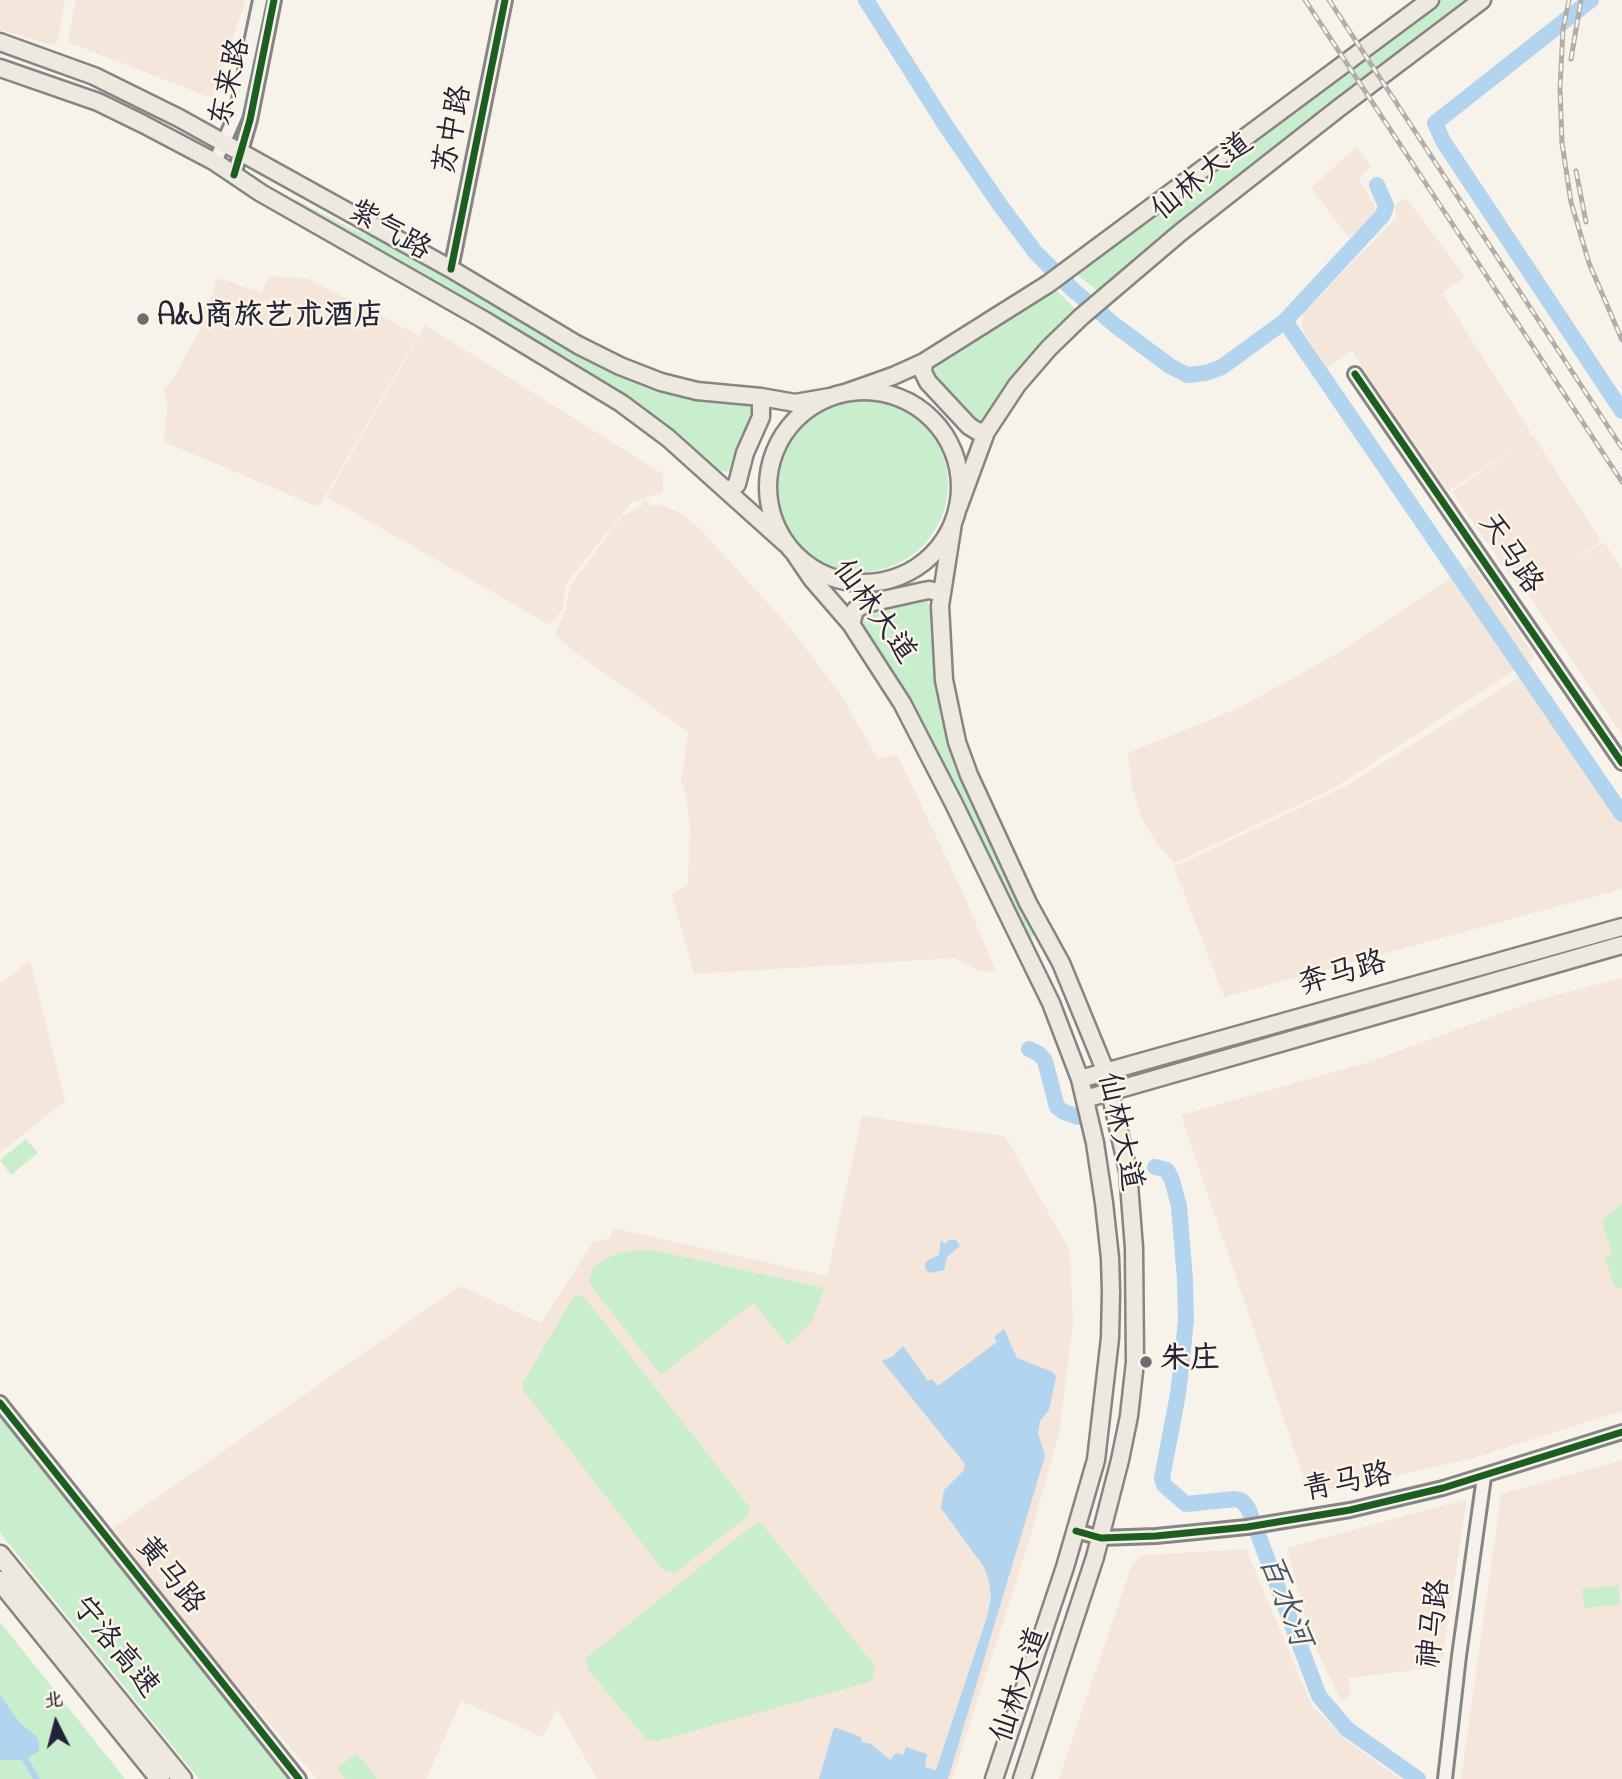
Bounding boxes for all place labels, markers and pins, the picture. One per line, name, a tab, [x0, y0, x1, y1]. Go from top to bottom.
place label: A&J商旅艺术酒店	[157, 301, 384, 337]
marker: A&J商旅艺术酒店	[135, 311, 151, 327]
place label: 朱庄	[1160, 1344, 1220, 1380]
marker: 朱庄	[1138, 1354, 1154, 1370]

